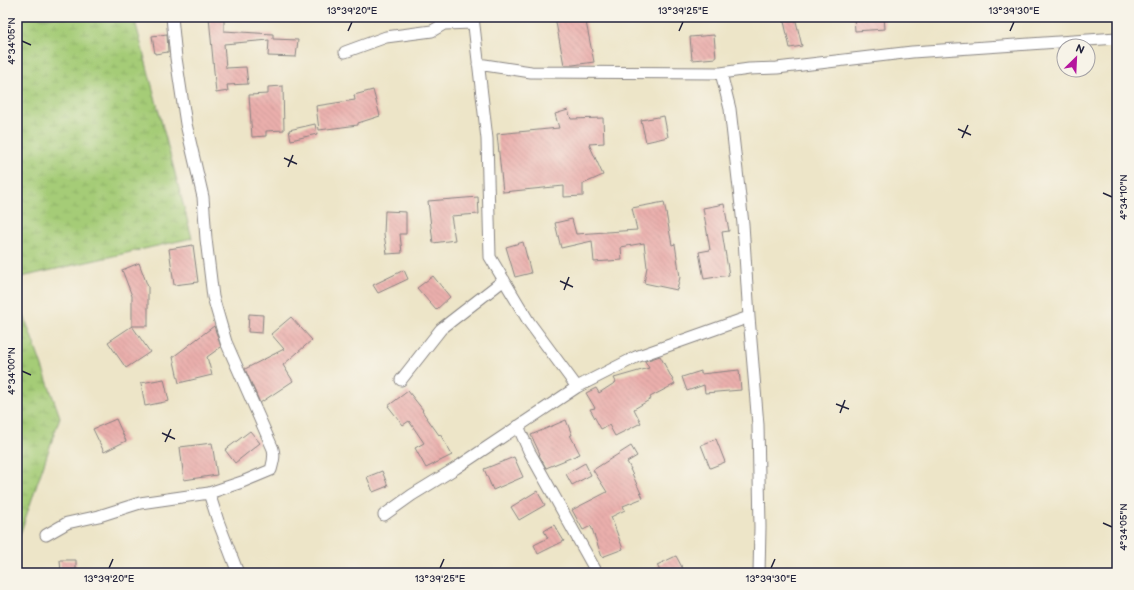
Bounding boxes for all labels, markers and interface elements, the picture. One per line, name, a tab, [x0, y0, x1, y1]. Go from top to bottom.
text: 13°39'20"E	[327, 5, 378, 17]
text: 13°39'25"E	[658, 5, 709, 17]
text: 13°39'30"E	[989, 5, 1040, 17]
text: 4°34'05"N	[6, 17, 18, 65]
north arrow	[1056, 38, 1096, 78]
text: N	[1073, 42, 1086, 57]
text: 4°34'10"N	[1118, 174, 1130, 220]
text: 4°34'00"N	[6, 347, 18, 395]
text: 4°34'05"N	[1118, 503, 1130, 551]
text: 13°39'20"E	[84, 573, 135, 585]
text: 13°39'25"E	[415, 573, 466, 585]
text: 13°39'30"E	[746, 573, 797, 585]

